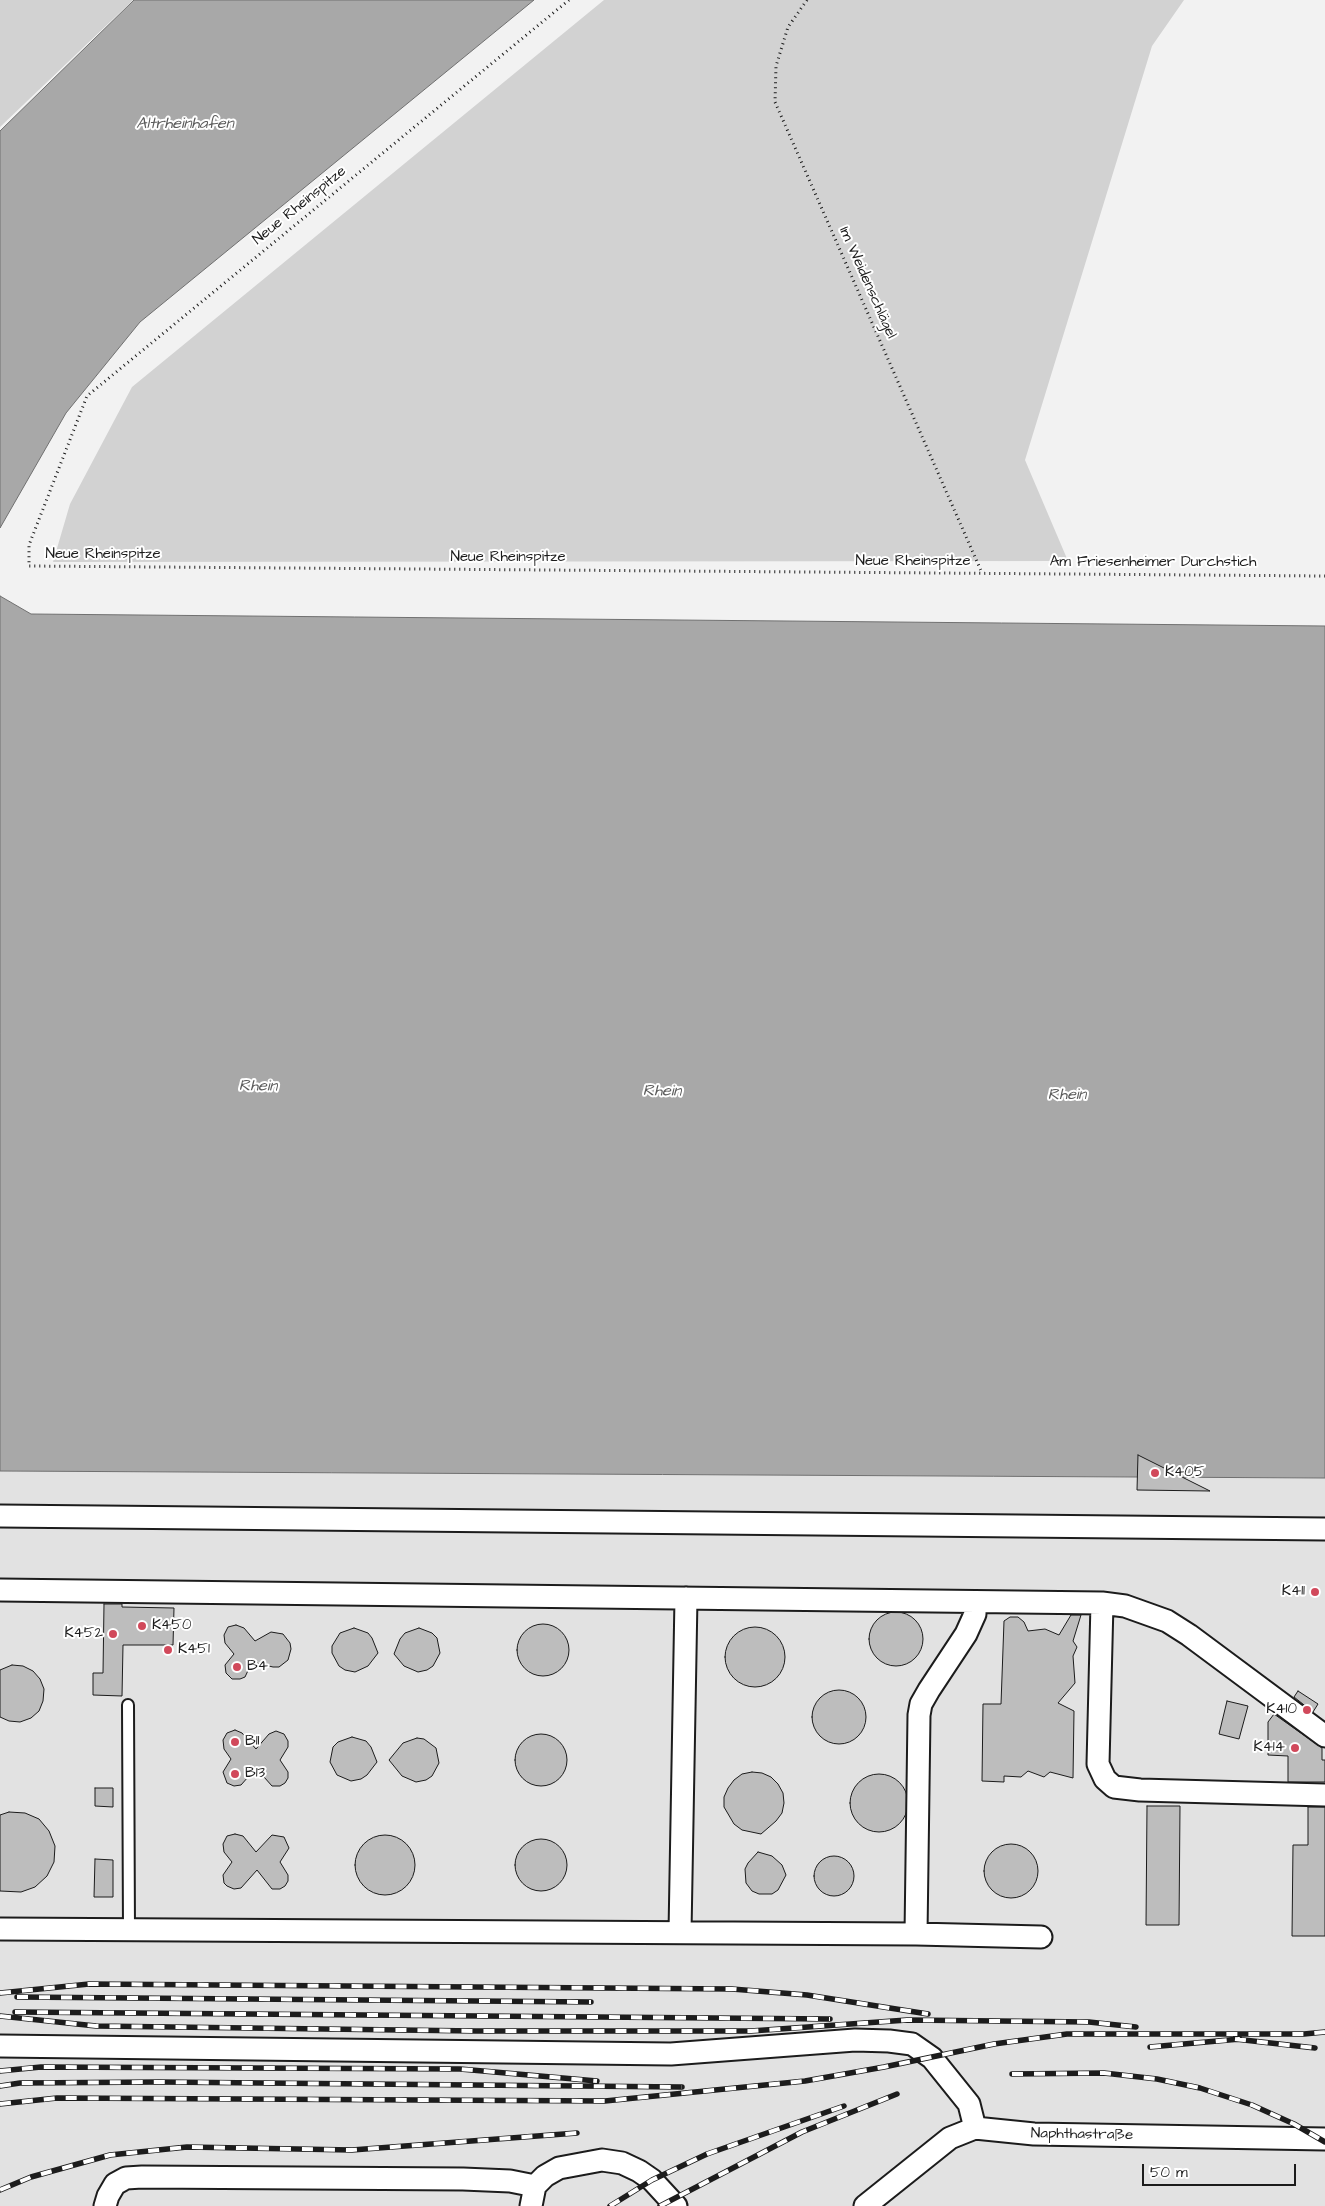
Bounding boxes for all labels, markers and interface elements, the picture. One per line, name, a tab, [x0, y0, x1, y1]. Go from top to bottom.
water label: Altrheinhafen	[136, 115, 234, 135]
street label: Neue Rheinspitze	[250, 163, 350, 249]
street label: Im Weidenschlägel	[834, 224, 900, 342]
street label: Neue Rheinspitze	[45, 546, 161, 564]
street label: Neue Rheinspitze	[450, 549, 566, 567]
street label: Neue Rheinspitze	[855, 553, 971, 571]
street label: Am Friesenheimer Durchstich	[1050, 554, 1256, 572]
water label: Rhein	[239, 1077, 277, 1097]
water label: Rhein	[643, 1082, 681, 1102]
water label: Rhein	[1048, 1086, 1086, 1106]
place label: K405	[1165, 1464, 1204, 1482]
marker: K405	[1149, 1467, 1161, 1479]
place label: K411	[1282, 1583, 1305, 1601]
marker: K411	[1309, 1586, 1321, 1598]
place label: K450	[152, 1617, 191, 1635]
marker: K450	[136, 1620, 148, 1632]
place label: K452	[65, 1625, 103, 1643]
marker: K452	[107, 1628, 119, 1640]
place label: K451	[178, 1641, 210, 1659]
marker: K451	[162, 1644, 174, 1656]
place label: B4	[247, 1658, 268, 1676]
marker: B4	[231, 1661, 243, 1673]
place label: K410	[1266, 1701, 1297, 1719]
marker: K410	[1301, 1704, 1313, 1716]
place label: B11	[245, 1733, 260, 1751]
marker: B11	[229, 1736, 241, 1748]
place label: K414	[1254, 1739, 1285, 1757]
marker: K414	[1289, 1742, 1301, 1754]
place label: B13	[245, 1765, 265, 1783]
marker: B13	[229, 1768, 241, 1780]
street label: Naphthastraße	[1031, 2125, 1133, 2145]
scale bar	[1145, 2154, 1299, 2186]
text: 50 m	[1150, 2162, 1188, 2183]

